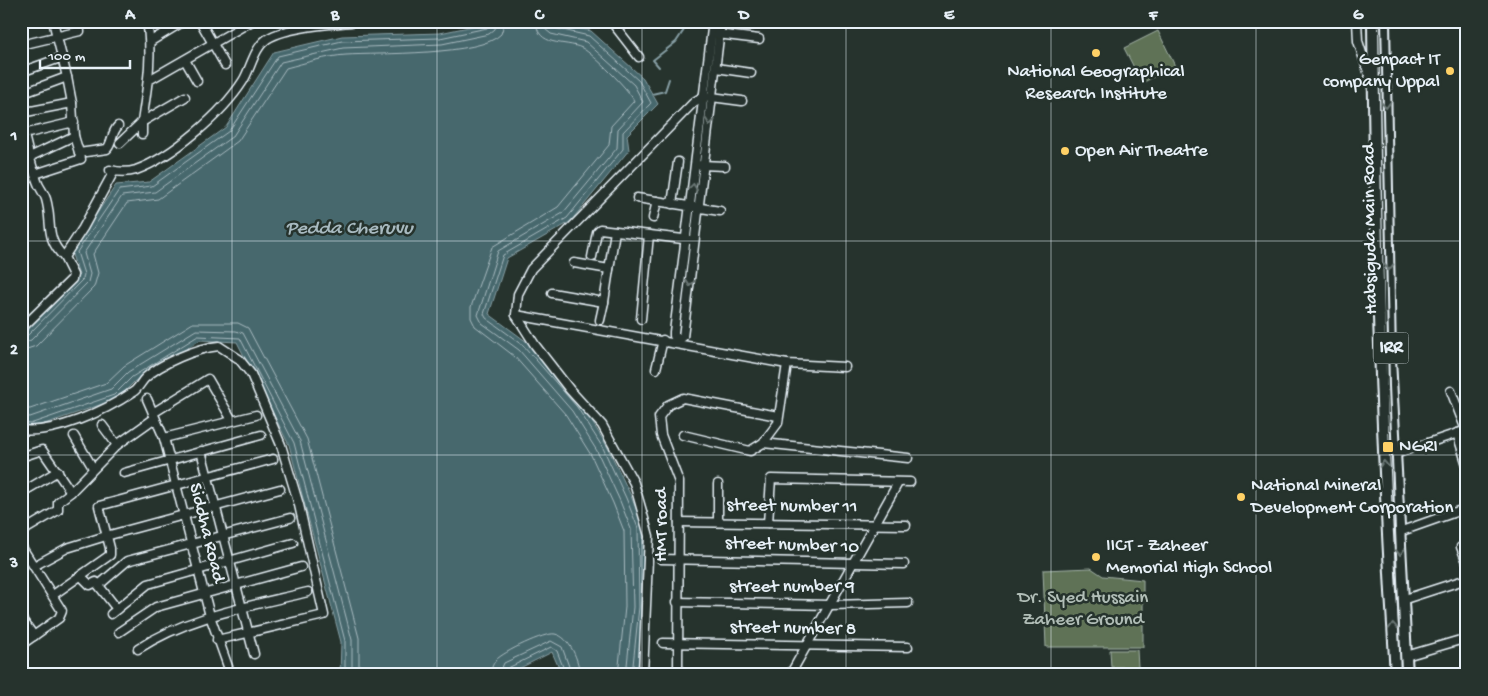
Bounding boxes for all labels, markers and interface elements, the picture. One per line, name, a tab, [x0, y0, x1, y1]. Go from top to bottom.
text: A	[124, 7, 136, 26]
text: B	[330, 7, 340, 26]
text: C	[534, 7, 545, 26]
text: D	[737, 7, 750, 26]
text: E	[944, 7, 955, 26]
text: F	[1148, 7, 1159, 26]
text: G	[1353, 7, 1364, 26]
scale bar	[40, 38, 130, 70]
marker: National Geographical Research Institute	[1090, 47, 1102, 59]
text: 100 m	[47, 48, 86, 66]
place label: Genpact IT company Uppal	[1323, 49, 1441, 94]
place label: National Geographical Research Institute	[1007, 61, 1185, 106]
marker: Genpact IT company Uppal	[1444, 65, 1456, 77]
one-way arrow	[1381, 101, 1392, 109]
one-way arrow	[705, 118, 716, 126]
text: 1	[10, 128, 17, 147]
place label: Open Air Theatre	[1075, 140, 1208, 163]
street label: Habsiguda Main Road	[1358, 141, 1384, 315]
marker: Open Air Theatre	[1059, 145, 1071, 157]
one-way arrow	[687, 183, 698, 191]
water label: Pedda Cheruvu	[285, 218, 414, 241]
one-way arrow	[1384, 264, 1395, 272]
one-way arrow	[685, 279, 696, 287]
road number: IRR	[1374, 332, 1408, 363]
text: 2	[10, 342, 18, 361]
place label: NGRI	[1399, 436, 1438, 459]
marker: NGRI	[1381, 440, 1395, 454]
one-way arrow	[1379, 460, 1389, 468]
place label: National Mineral Development Corporation	[1249, 475, 1454, 520]
street label: Siddha Road	[183, 481, 230, 587]
street label: HMT road	[651, 486, 674, 562]
marker: National Mineral Development Corporation	[1235, 491, 1247, 503]
street label: street number 11	[726, 494, 858, 520]
street label: street number 10	[724, 532, 860, 560]
place label: IICT - Zaheer Memorial High School	[1106, 535, 1272, 580]
one-way arrow	[1395, 548, 1406, 556]
marker: IICT - Zaheer Memorial High School	[1090, 551, 1102, 563]
text: 3	[9, 555, 18, 574]
street label: street number 9	[729, 576, 855, 599]
park label: Dr. Syed Hussain Zaheer Ground	[1016, 587, 1148, 632]
street label: street number 8	[730, 616, 856, 642]
one-way arrow	[1387, 622, 1398, 630]

